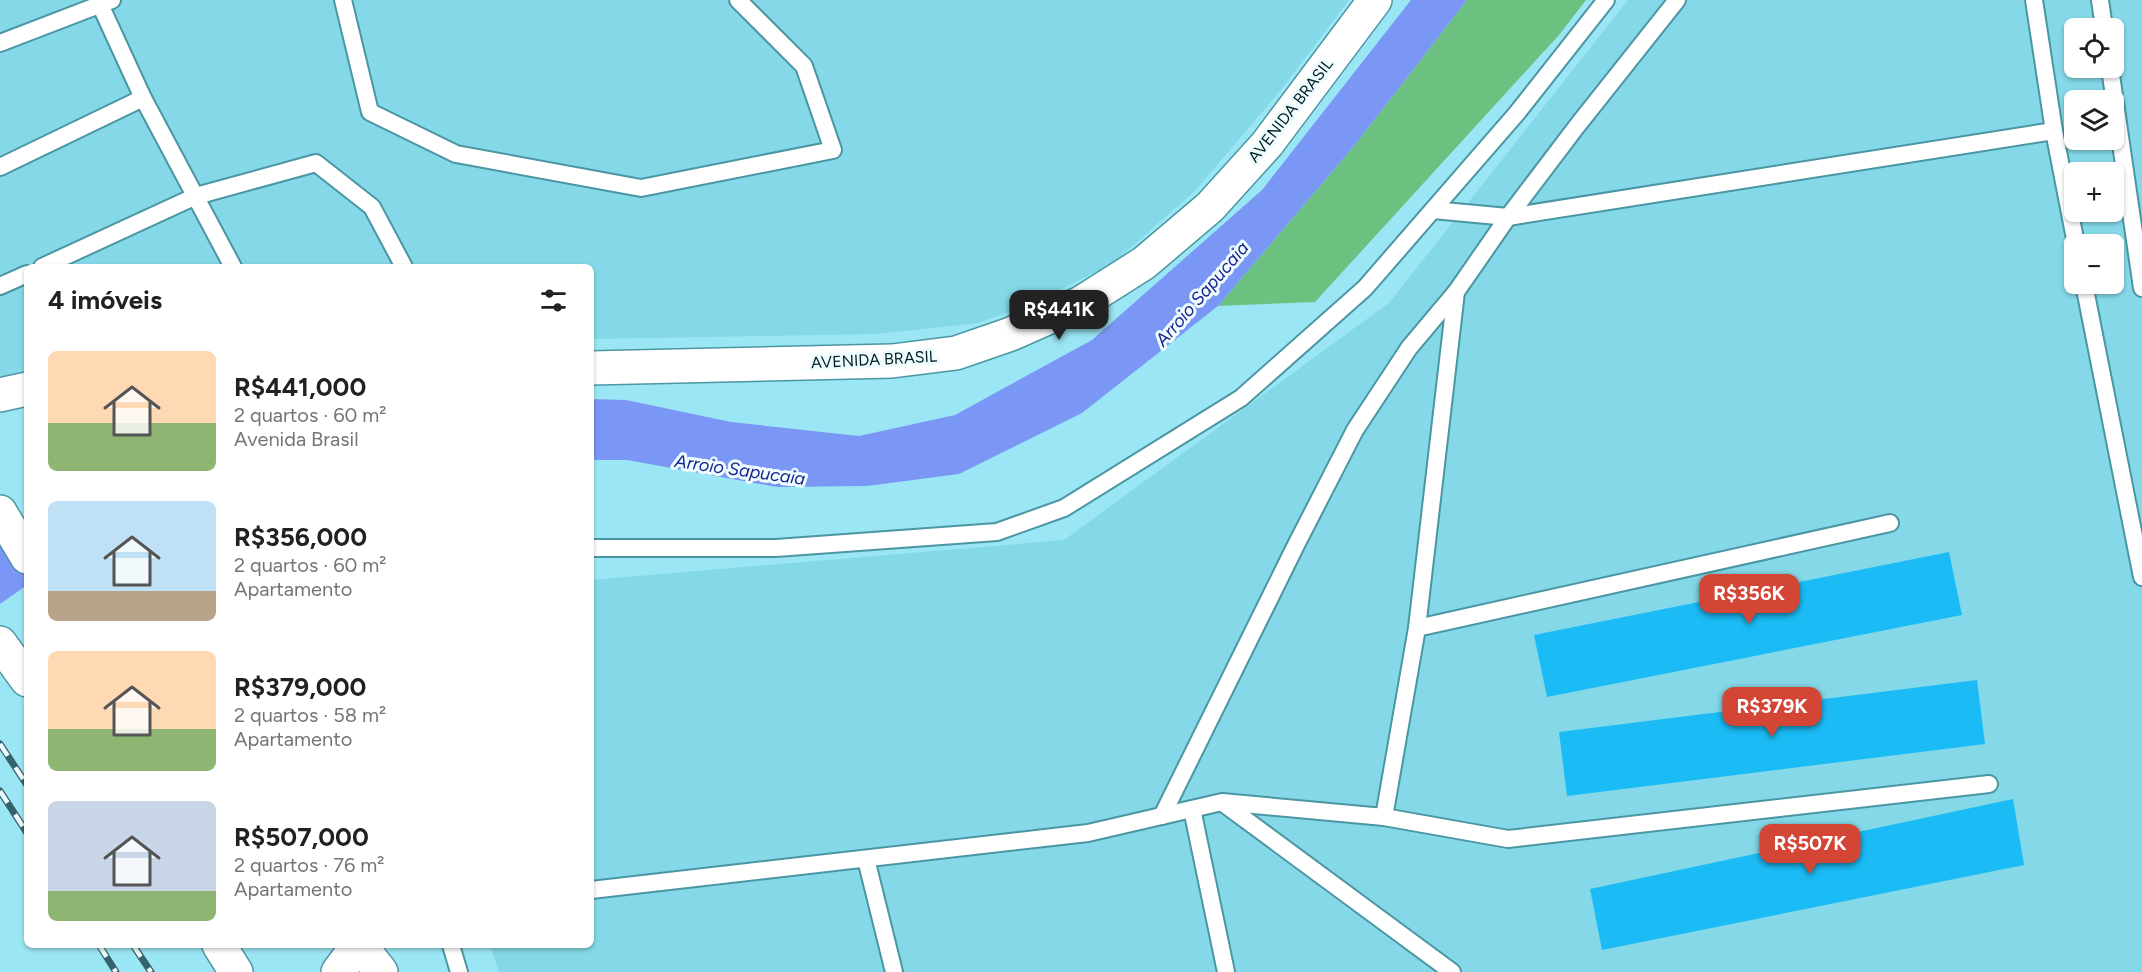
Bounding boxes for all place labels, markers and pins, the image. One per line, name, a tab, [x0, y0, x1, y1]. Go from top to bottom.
pin: R$441K	[1010, 290, 1108, 341]
pin: R$356K	[1700, 574, 1798, 625]
pin: R$379K	[1723, 687, 1821, 738]
pin: R$507K	[1761, 824, 1859, 875]

